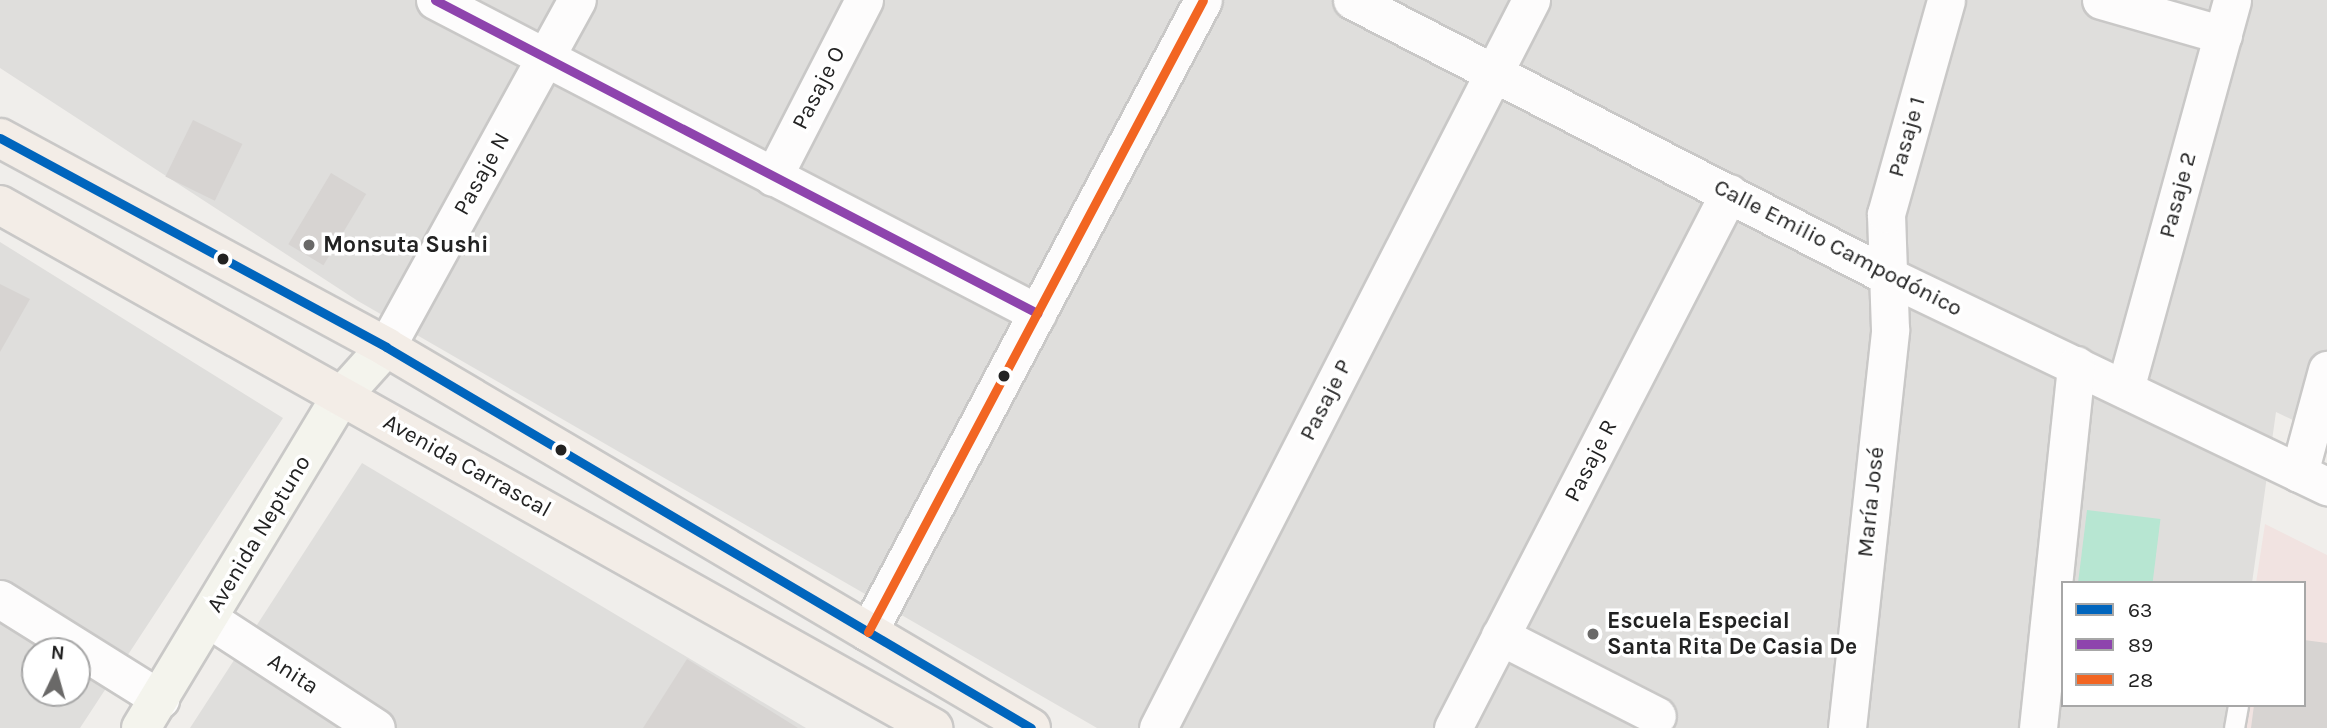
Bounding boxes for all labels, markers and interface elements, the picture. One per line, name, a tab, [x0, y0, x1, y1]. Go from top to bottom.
street label: Pasaje O	[786, 42, 852, 134]
street label: Pasaje 1	[1882, 94, 1932, 180]
street label: Pasaje N	[448, 128, 516, 220]
street label: Pasaje 2	[2153, 149, 2203, 241]
street label: Calle Emilio Campodónico	[1709, 173, 1967, 323]
place label: Monsuta Sushi	[323, 231, 488, 259]
marker: Monsuta Sushi	[301, 237, 317, 253]
unlabelled marker	[216, 252, 230, 266]
street label: Pasaje P	[1294, 355, 1358, 445]
unlabelled marker	[997, 369, 1011, 383]
street label: Avenida Carrascal	[378, 408, 556, 524]
street label: Pasaje R	[1559, 415, 1623, 507]
unlabelled marker	[554, 443, 568, 457]
street label: María José	[1851, 445, 1891, 559]
street label: Avenida Neptuno	[201, 450, 317, 618]
legend	[2061, 581, 2306, 707]
text: 63	[2128, 598, 2152, 622]
place label: Escuela Especial Santa Rita De Casia De	[1607, 607, 1857, 661]
marker: Escuela Especial Santa Rita De Casia De	[1585, 626, 1601, 642]
text: 89	[2128, 633, 2153, 657]
north arrow	[21, 637, 91, 707]
text: N	[50, 642, 65, 665]
street label: Anita	[262, 647, 324, 701]
text: 28	[2128, 668, 2153, 692]

